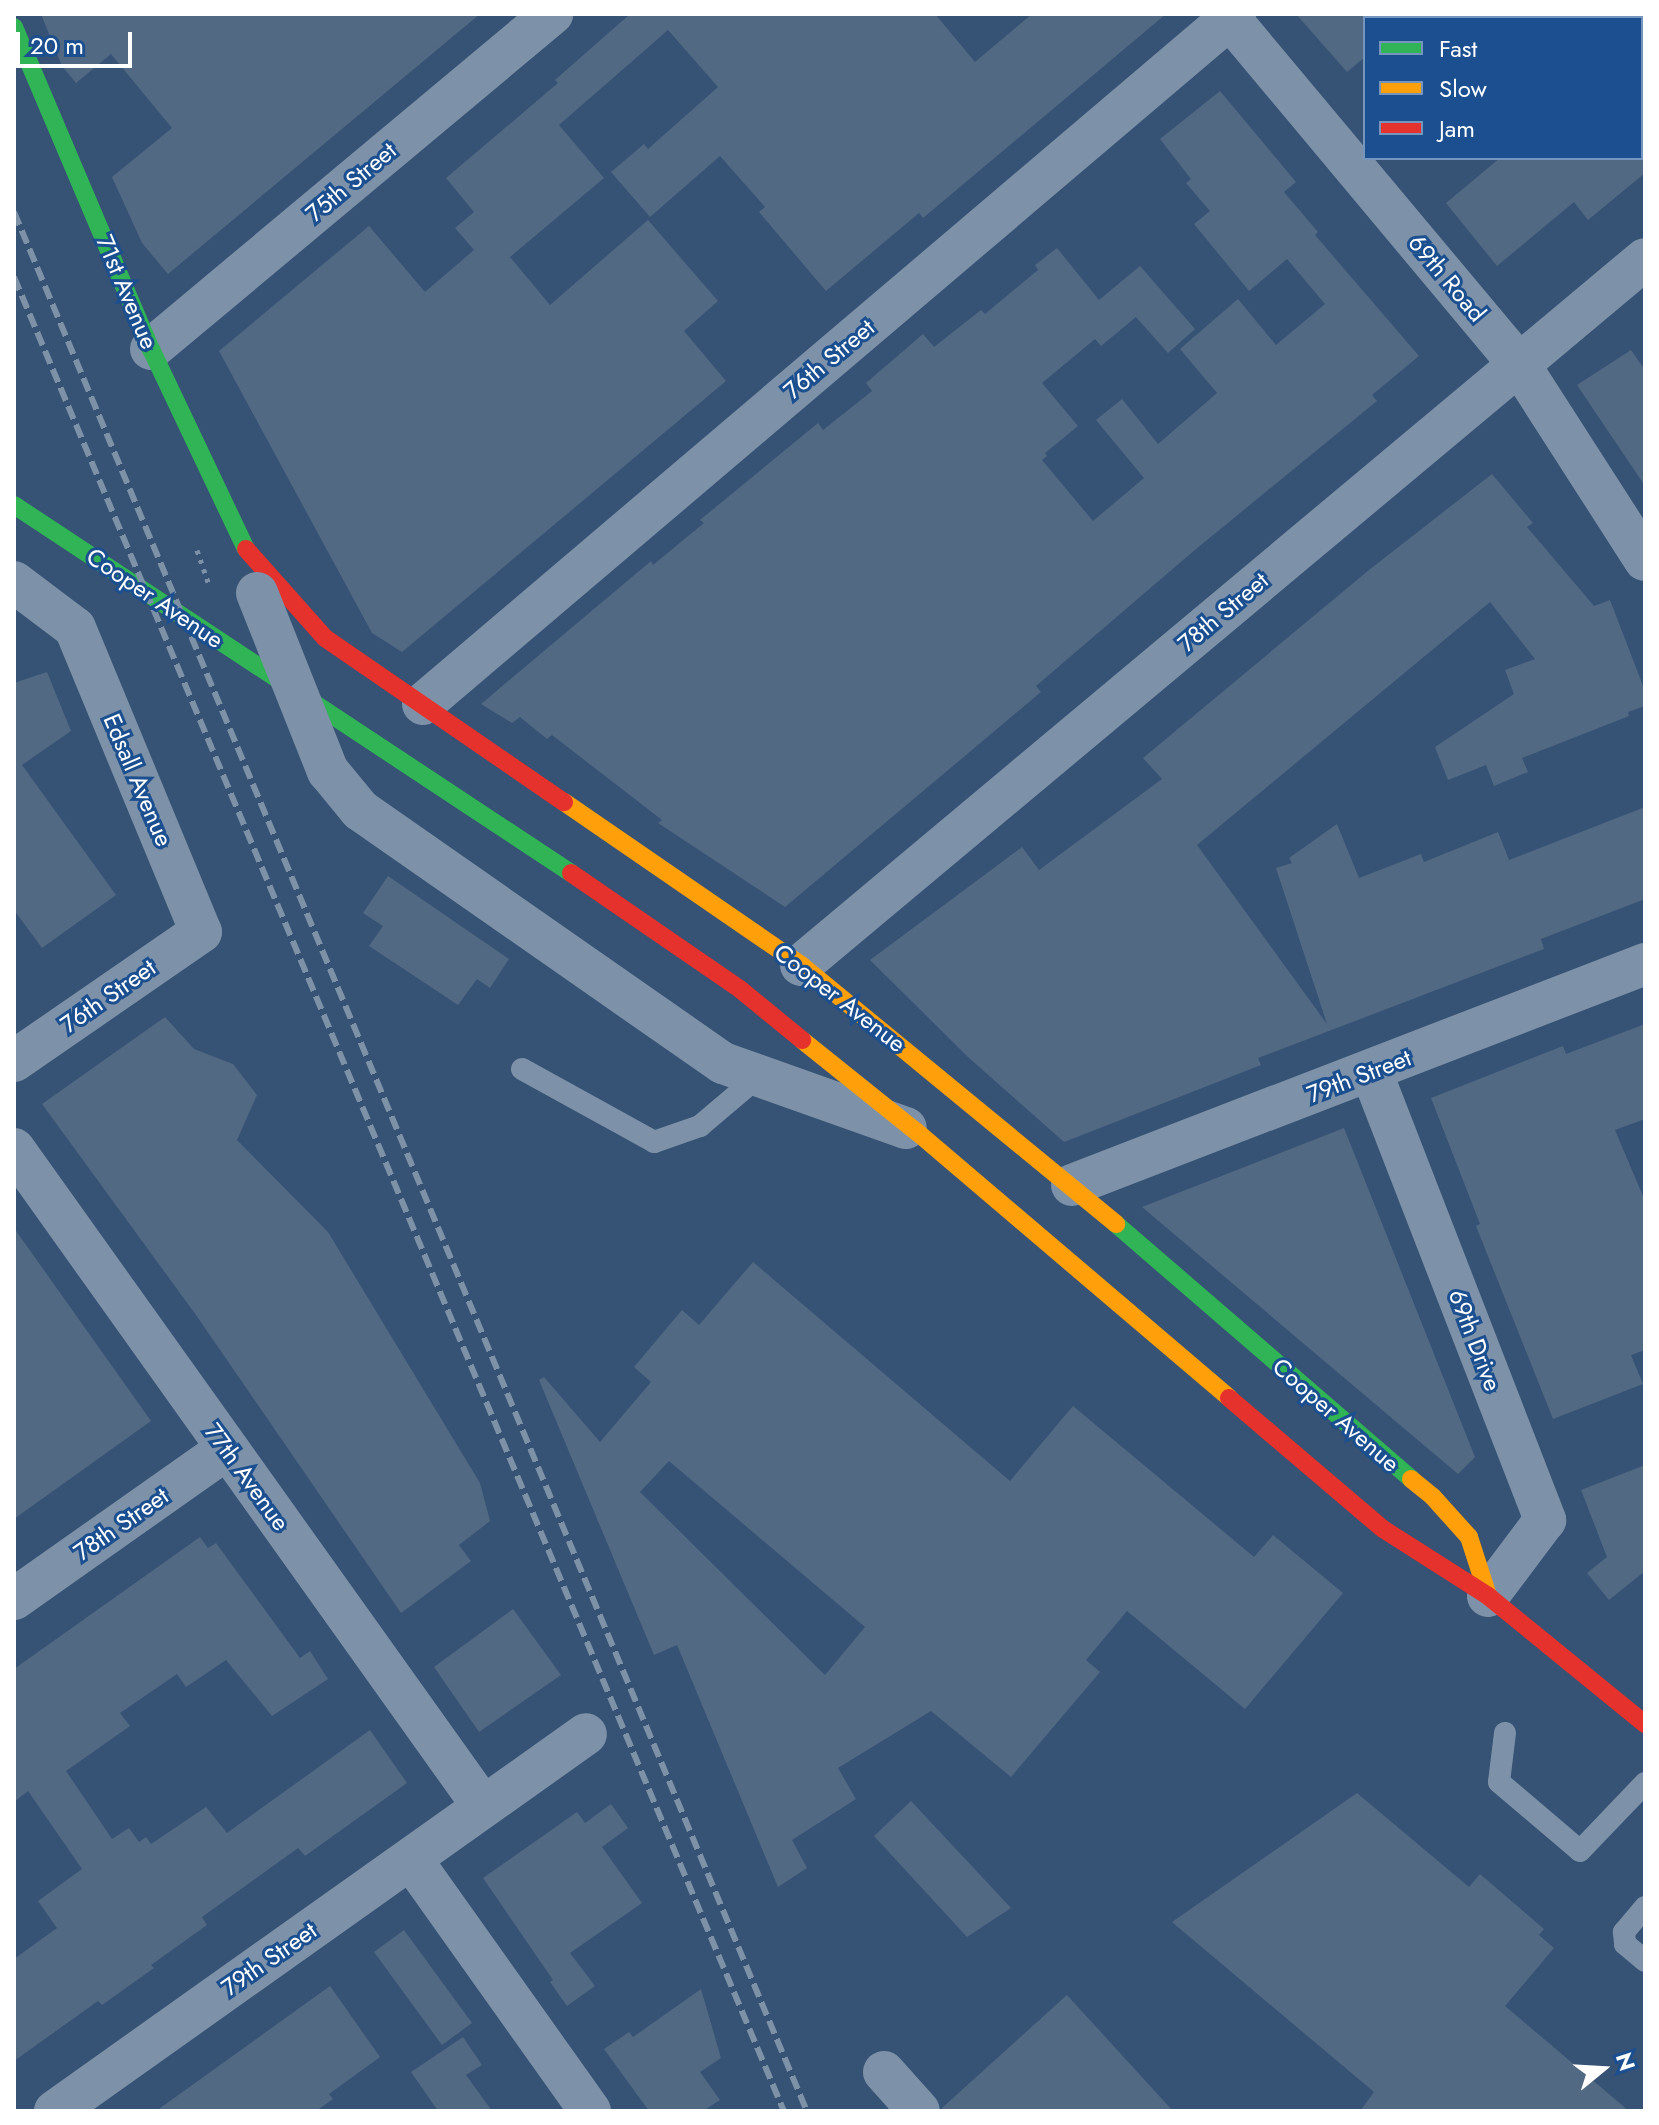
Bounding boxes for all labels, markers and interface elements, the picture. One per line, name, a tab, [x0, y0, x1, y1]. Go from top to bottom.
scale bar	[20, 16, 136, 66]
legend	[1363, 16, 1643, 160]
text: 20 m	[30, 28, 84, 63]
text: Fast	[1439, 31, 1477, 66]
text: Slow	[1439, 71, 1487, 106]
text: Jam	[1439, 111, 1475, 146]
street label: 75th Street	[300, 136, 402, 228]
street label: 69th Road	[1402, 229, 1492, 327]
street label: 71st Avenue	[90, 231, 164, 353]
street label: 76th Street	[778, 313, 880, 405]
street label: Cooper Avenue	[81, 542, 229, 654]
street label: 78th Street	[1172, 566, 1274, 658]
street label: Edsall Avenue	[97, 709, 179, 851]
street label: Cooper Avenue	[769, 938, 911, 1058]
street label: 76th Street	[55, 953, 161, 1039]
street label: 79th Street	[1303, 1043, 1415, 1109]
street label: 69th Drive	[1442, 1285, 1508, 1395]
street label: Cooper Avenue	[1267, 1352, 1405, 1478]
street label: 77th Avenue	[198, 1418, 296, 1536]
street label: 78th Street	[68, 1481, 174, 1567]
street label: 79th Street	[216, 1916, 322, 2002]
north arrow	[1563, 2029, 1643, 2109]
text: N	[1608, 2048, 1644, 2075]

